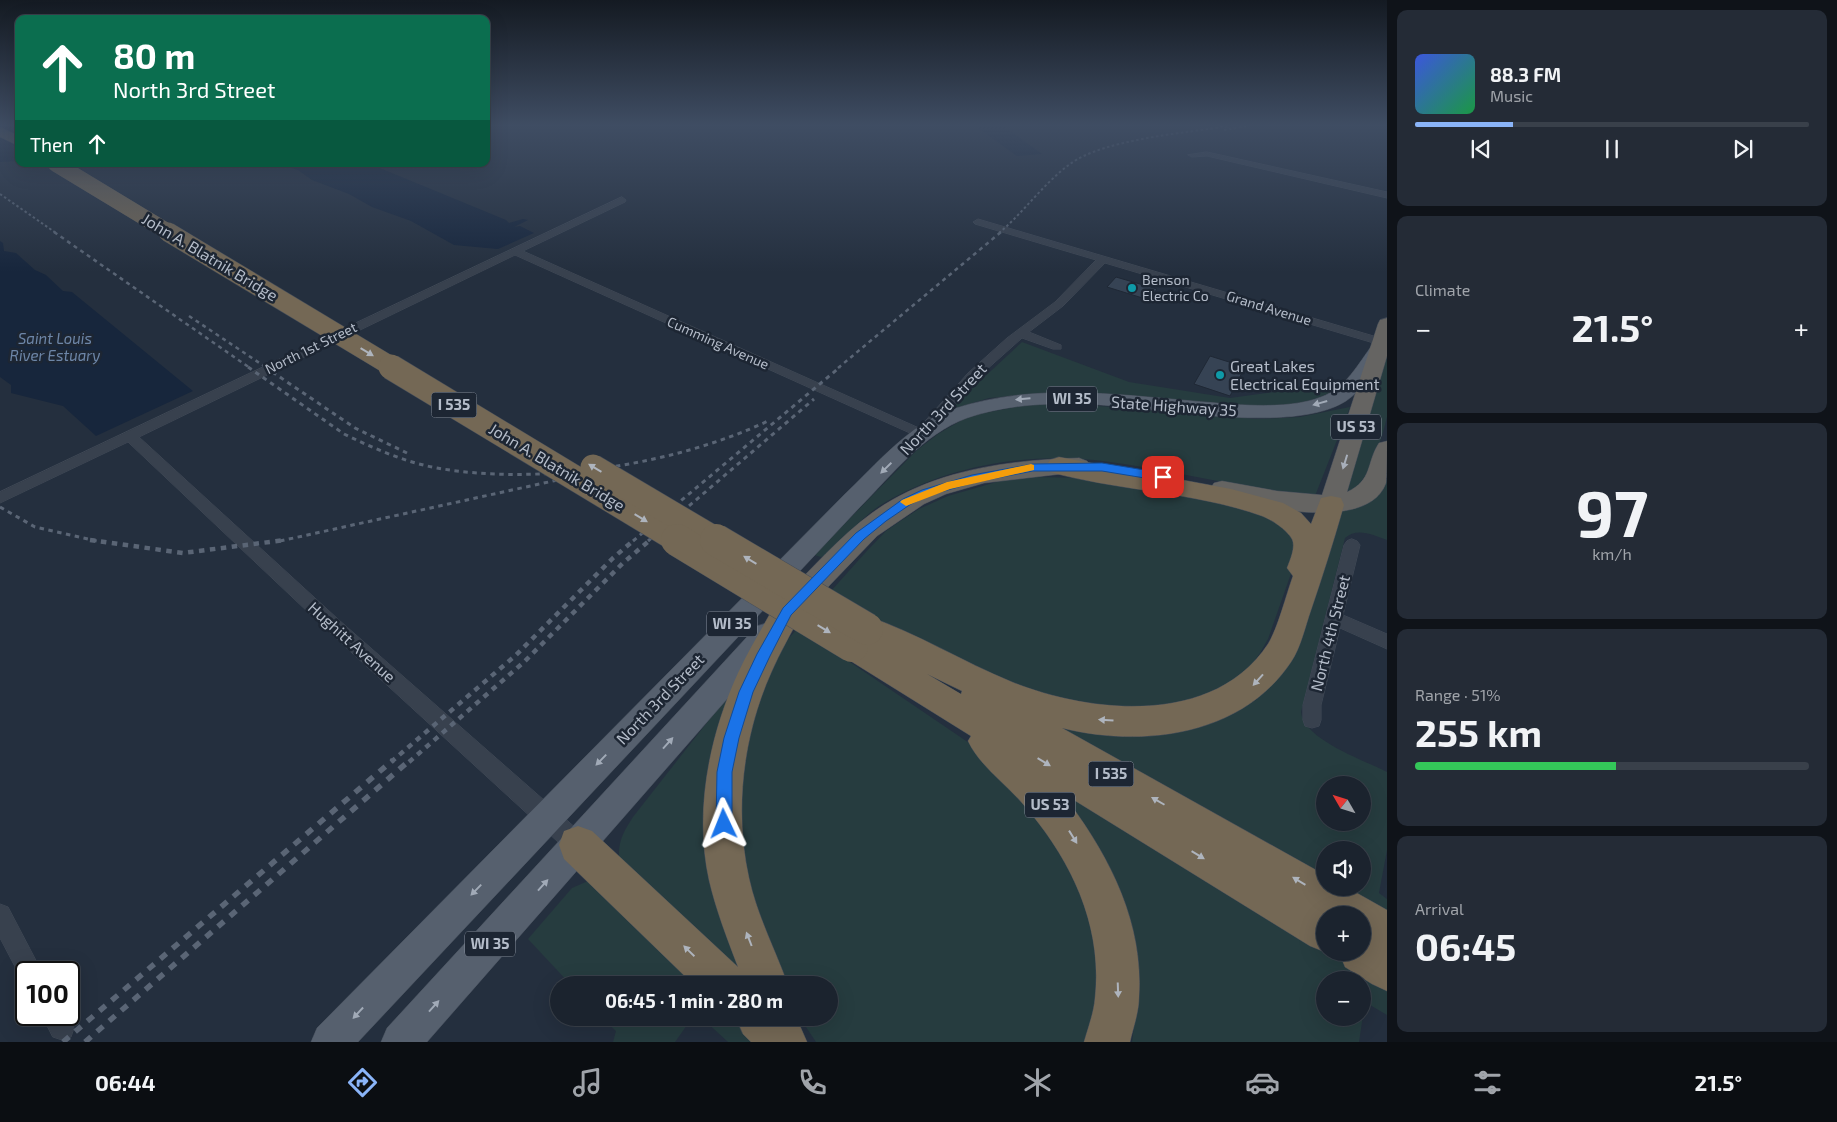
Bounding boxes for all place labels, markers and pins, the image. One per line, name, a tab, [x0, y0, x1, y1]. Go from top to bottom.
place label: Benson Electric Co	[1142, 271, 1209, 304]
marker: Benson Electric Co	[1126, 282, 1138, 294]
place label: Great Lakes Electrical Equipment	[1230, 356, 1380, 393]
marker: Great Lakes Electrical Equipment	[1214, 369, 1226, 381]
pin	[1142, 456, 1184, 498]

